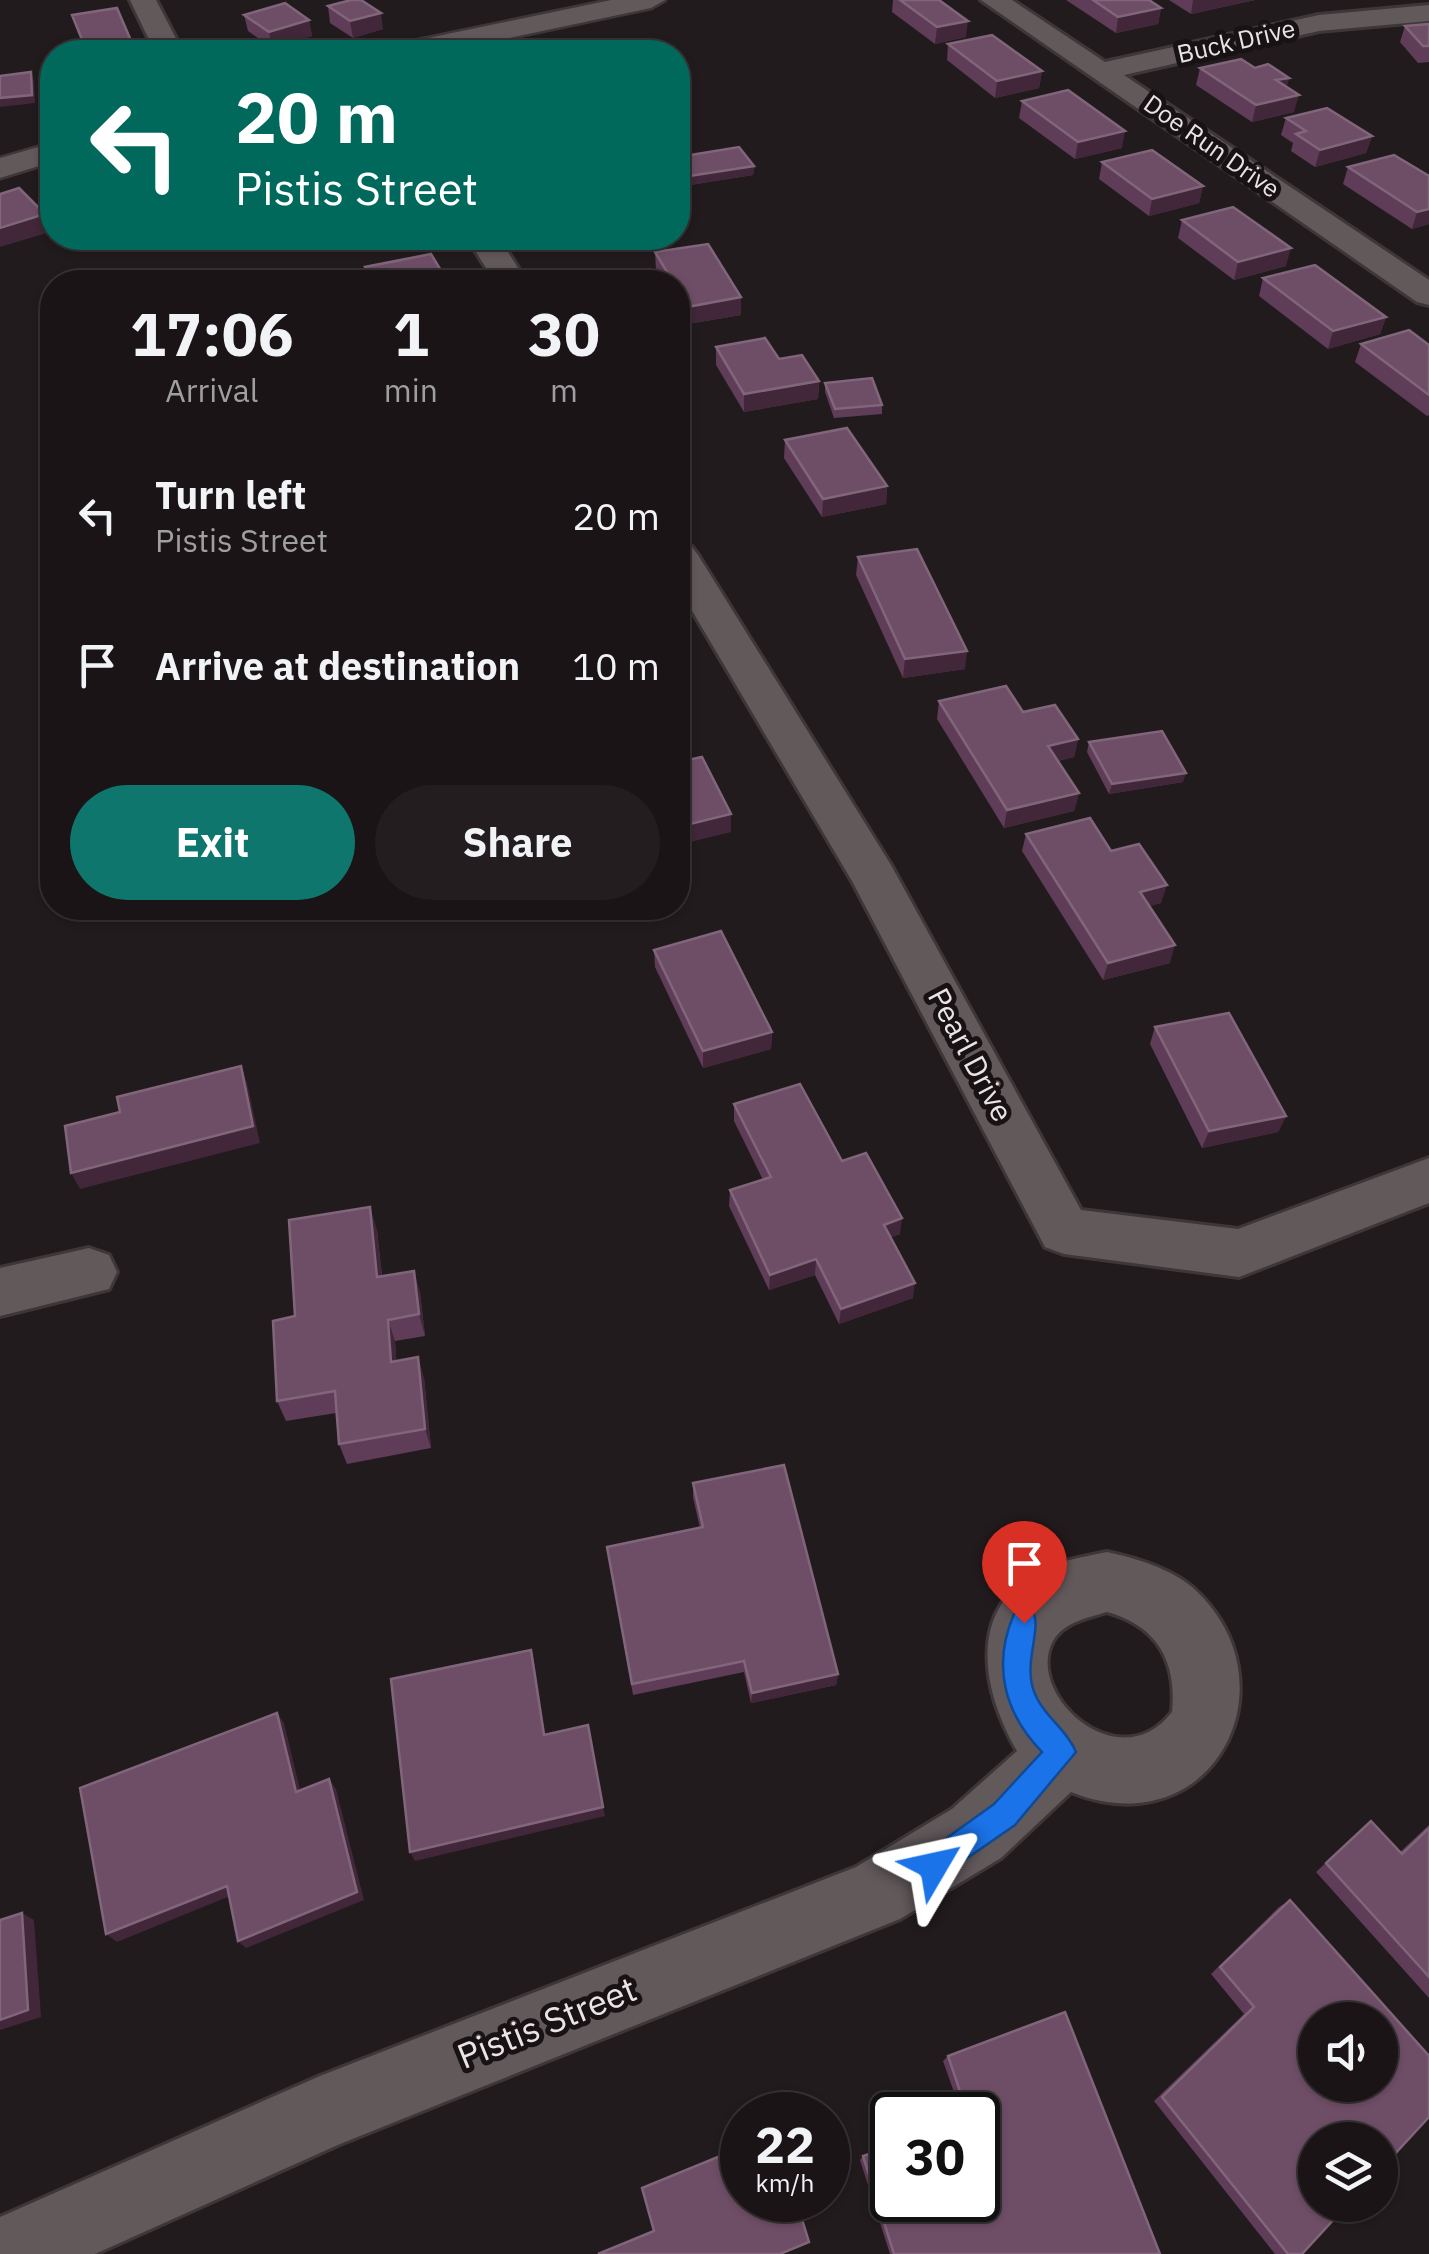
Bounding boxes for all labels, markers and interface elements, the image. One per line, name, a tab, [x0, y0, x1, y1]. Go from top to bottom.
street label: Buck Drive	[1174, 11, 1298, 70]
text: 20 m	[235, 71, 398, 162]
icon: left	[70, 80, 200, 210]
street label: Doe Run Drive	[1138, 87, 1287, 205]
text: Pistis Street	[235, 159, 478, 217]
text: 17:06	[130, 294, 294, 373]
text: 1	[393, 294, 429, 373]
text: 30	[528, 294, 600, 373]
text: Arrival	[165, 369, 259, 411]
text: min	[384, 369, 438, 411]
text: m	[550, 369, 578, 411]
text: Turn left	[155, 470, 306, 519]
icon: left	[70, 488, 125, 543]
text: 20 m	[572, 491, 660, 540]
text: Pistis Street	[155, 519, 328, 561]
icon: arrive	[70, 638, 125, 693]
text: Arrive at destination	[155, 641, 520, 690]
text: 10 m	[572, 641, 660, 690]
button: Exit	[70, 785, 355, 900]
button: Share	[375, 785, 660, 900]
street label: Pearl Drive	[920, 981, 1023, 1128]
pin	[982, 1521, 1067, 1624]
icon: arrive	[997, 1536, 1052, 1591]
position arrow	[882, 1814, 986, 1918]
street label: Pistis Street	[450, 1965, 643, 2079]
map controls	[1298, 2002, 1398, 2222]
button: sound	[1298, 2002, 1398, 2102]
speed limit sign: 30	[870, 2092, 1000, 2222]
text: 22	[755, 2112, 815, 2177]
button: layers	[1298, 2122, 1398, 2222]
text: km/h	[756, 2166, 814, 2199]

